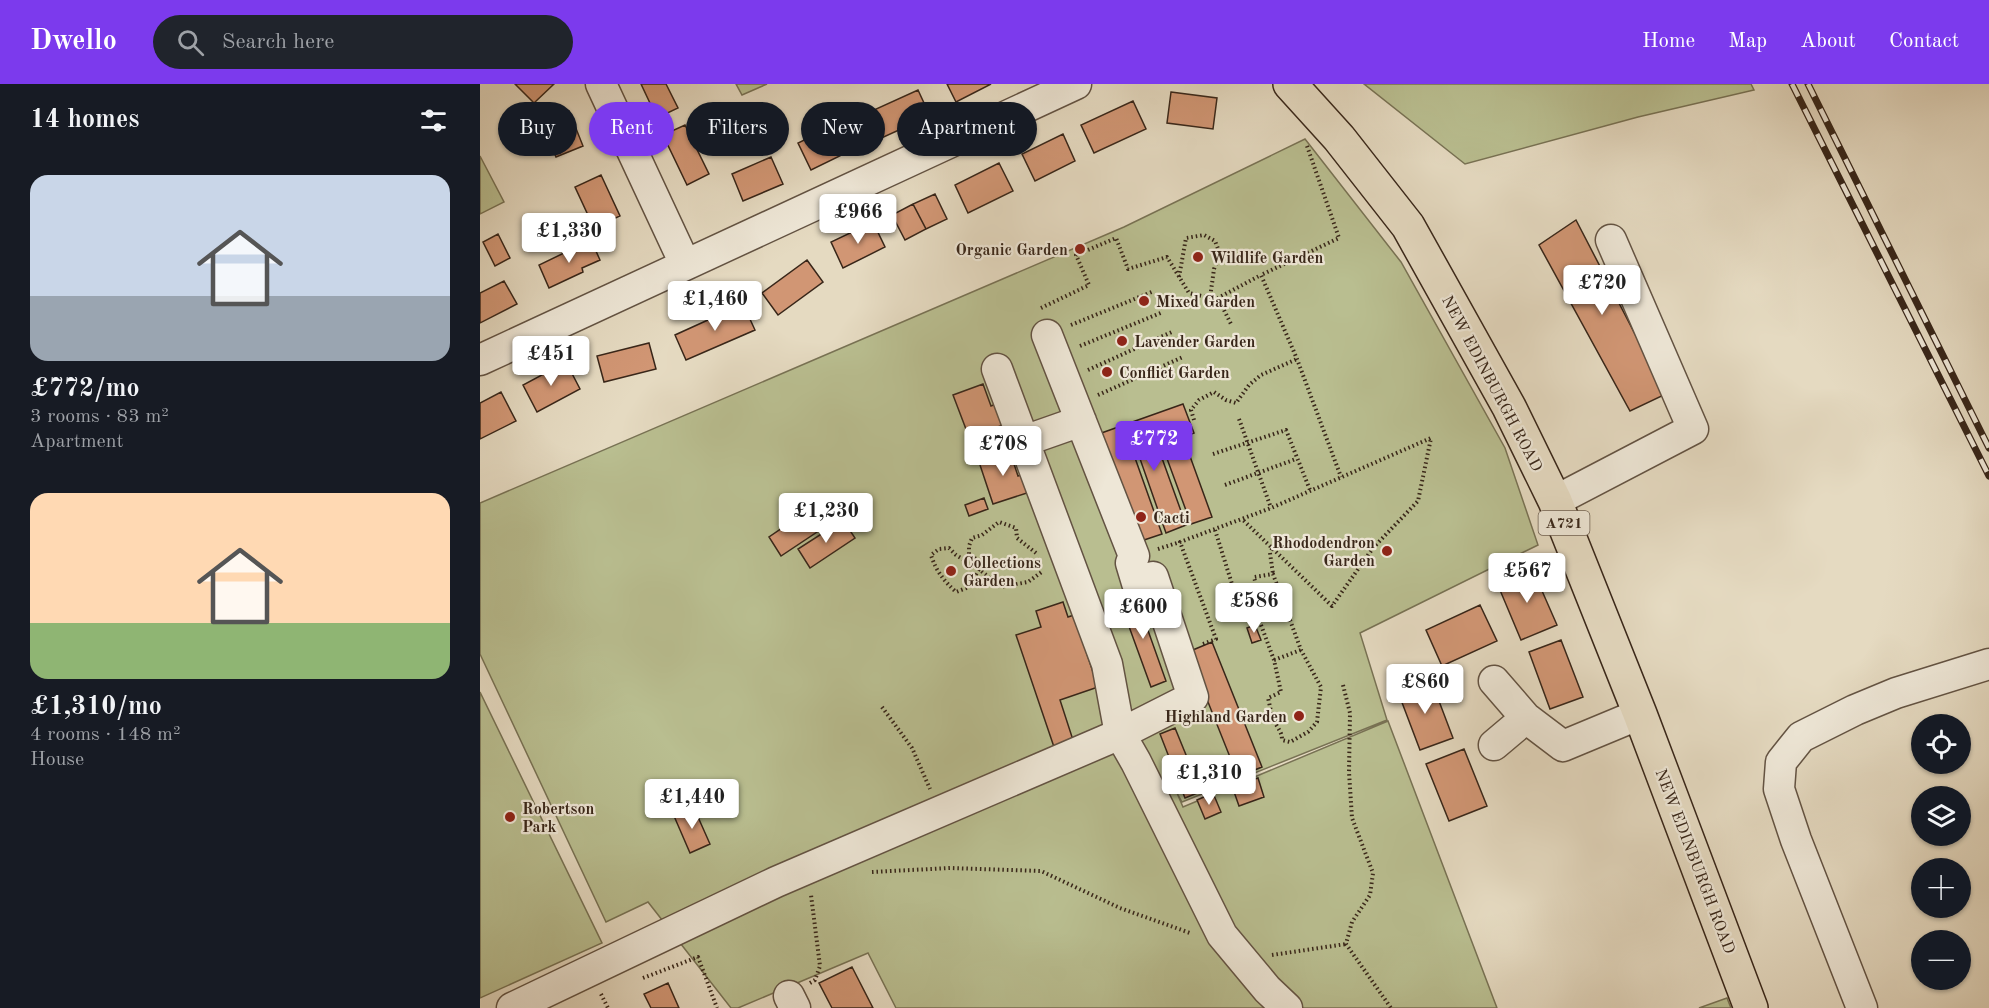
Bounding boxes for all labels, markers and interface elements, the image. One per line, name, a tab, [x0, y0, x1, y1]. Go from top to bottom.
search box	[153, 15, 573, 69]
icon: search	[174, 26, 207, 59]
text: Dwello	[30, 28, 117, 56]
text: Search here	[222, 31, 334, 53]
text: Home	[1642, 31, 1695, 52]
text: Map	[1728, 31, 1767, 52]
text: About	[1800, 31, 1856, 52]
text: Contact	[1889, 31, 1959, 52]
chip: Buy	[498, 102, 577, 156]
chip: Rent	[589, 102, 674, 156]
chip: Filters	[686, 102, 789, 156]
chip: New	[801, 102, 885, 156]
chip: Apartment	[897, 102, 1037, 156]
icon: filters	[417, 104, 450, 137]
text: 14 homes	[30, 107, 139, 133]
pin: £966	[822, 194, 894, 245]
text: £966	[833, 203, 883, 223]
pin: £1,330	[520, 213, 618, 264]
icon: home	[186, 214, 294, 322]
text: £1,330	[536, 222, 602, 242]
marker: Organic Garden	[1073, 242, 1087, 256]
place label: Organic Garden	[955, 243, 1068, 259]
marker: Wildlife Garden	[1191, 250, 1205, 264]
place label: Wildlife Garden	[1210, 251, 1324, 267]
pin: £720	[1566, 265, 1638, 316]
text: £720	[1577, 274, 1627, 294]
pin: £1,460	[666, 281, 764, 332]
text: £1,460	[682, 290, 748, 310]
street label: NEW EDINBURGH ROAD	[1438, 293, 1544, 475]
marker: Mixed Garden	[1137, 294, 1151, 308]
place label: Mixed Garden	[1156, 295, 1255, 311]
marker: Lavender Garden	[1115, 334, 1129, 348]
place label: Lavender Garden	[1134, 335, 1255, 351]
pin: £451	[515, 336, 587, 387]
text: £451	[526, 345, 576, 365]
marker: Conflict Garden	[1100, 365, 1114, 379]
place label: Conflict Garden	[1119, 366, 1230, 382]
text: £772/mo	[30, 376, 140, 402]
text: 3 rooms · 83 m²	[30, 407, 169, 427]
pin: £772	[1118, 421, 1190, 472]
pin: £708	[967, 426, 1039, 477]
text: £772	[1129, 430, 1179, 450]
text: Apartment	[30, 432, 124, 452]
text: £708	[978, 435, 1028, 455]
pin: £1,230	[777, 493, 875, 544]
text: £1,230	[793, 502, 859, 522]
marker: Cacti	[1134, 510, 1148, 524]
place label: Cacti	[1153, 511, 1190, 527]
road number: A721	[1538, 511, 1590, 535]
icon: home	[186, 532, 294, 640]
place label: Rhododendron Garden	[1272, 536, 1375, 570]
marker: Rhododendron Garden	[1380, 544, 1394, 558]
pin: £567	[1491, 553, 1563, 604]
place label: Collections Garden	[963, 556, 1041, 590]
text: £567	[1502, 562, 1552, 582]
marker: Collections Garden	[944, 564, 958, 578]
pin: £586	[1218, 583, 1290, 634]
pin: £600	[1107, 589, 1179, 640]
text: £586	[1229, 592, 1279, 612]
text: £600	[1118, 598, 1168, 618]
pin: £860	[1389, 664, 1461, 715]
text: £860	[1400, 673, 1450, 693]
text: £1,310/mo	[30, 694, 162, 720]
marker: Highland Garden	[1292, 709, 1306, 723]
place label: Highland Garden	[1165, 710, 1287, 726]
map controls	[1911, 714, 1971, 990]
button: locate	[1911, 714, 1971, 774]
text: 4 rooms · 148 m²	[30, 725, 180, 745]
text: House	[30, 750, 84, 770]
pin: £1,310	[1160, 755, 1258, 806]
text: £1,310	[1176, 764, 1242, 784]
street label: NEW EDINBURGH ROAD	[1651, 767, 1737, 956]
pin: £1,440	[643, 779, 741, 830]
button: layers	[1911, 786, 1971, 846]
text: £1,440	[659, 788, 725, 808]
place label: Robertson Park	[522, 802, 594, 836]
marker: Robertson Park	[503, 810, 517, 824]
button: +	[1911, 858, 1971, 918]
button: −	[1911, 930, 1971, 990]

